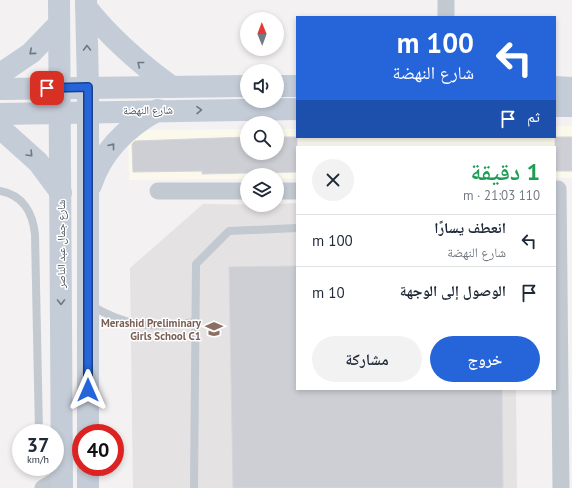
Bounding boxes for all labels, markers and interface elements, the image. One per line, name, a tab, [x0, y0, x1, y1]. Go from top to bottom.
north arrow	[240, 12, 284, 56]
map controls	[240, 12, 284, 212]
text: 100 m	[397, 24, 474, 61]
icon: left	[488, 32, 540, 84]
one-way arrow	[83, 45, 91, 51]
one-way arrow	[29, 47, 37, 54]
one-way arrow	[138, 61, 145, 68]
text: شارع النهضة	[393, 61, 474, 84]
button: sound	[240, 64, 284, 108]
pin	[30, 71, 64, 105]
icon: arrive	[36, 77, 58, 99]
street label: شارع النهضة	[123, 103, 173, 117]
one-way arrow	[196, 105, 202, 114]
text: ثم	[527, 107, 540, 126]
icon: arrive	[497, 108, 519, 130]
button: search	[240, 116, 284, 160]
one-way arrow	[107, 144, 114, 151]
one-way arrow	[25, 149, 32, 157]
text: 1 دقيقة	[470, 156, 540, 187]
button: close	[312, 159, 354, 201]
button: layers	[240, 168, 284, 212]
text: 110 m · 21:03	[463, 187, 540, 204]
street label: شارع جمال عبد الناصر	[54, 200, 68, 289]
text: انعطف يسارًا	[434, 218, 506, 237]
icon: left	[518, 230, 540, 252]
text: 100 m	[312, 231, 353, 250]
text: شارع النهضة	[447, 244, 506, 261]
text: الوصول إلى الوجهة	[400, 281, 506, 300]
icon: arrive	[518, 282, 540, 304]
text: 10 m	[312, 283, 345, 302]
one-way arrow	[57, 299, 65, 305]
place label: Merashid Preliminary Girls School C1	[101, 316, 202, 343]
school or university icon: Merashid Preliminary Girls School C1	[204, 319, 224, 339]
button: مشاركة	[312, 336, 422, 382]
button: خروج	[430, 336, 540, 382]
position arrow	[67, 369, 109, 411]
speed limit sign: 40	[72, 424, 124, 476]
text: 37	[27, 432, 49, 458]
text: km/h	[27, 453, 49, 466]

